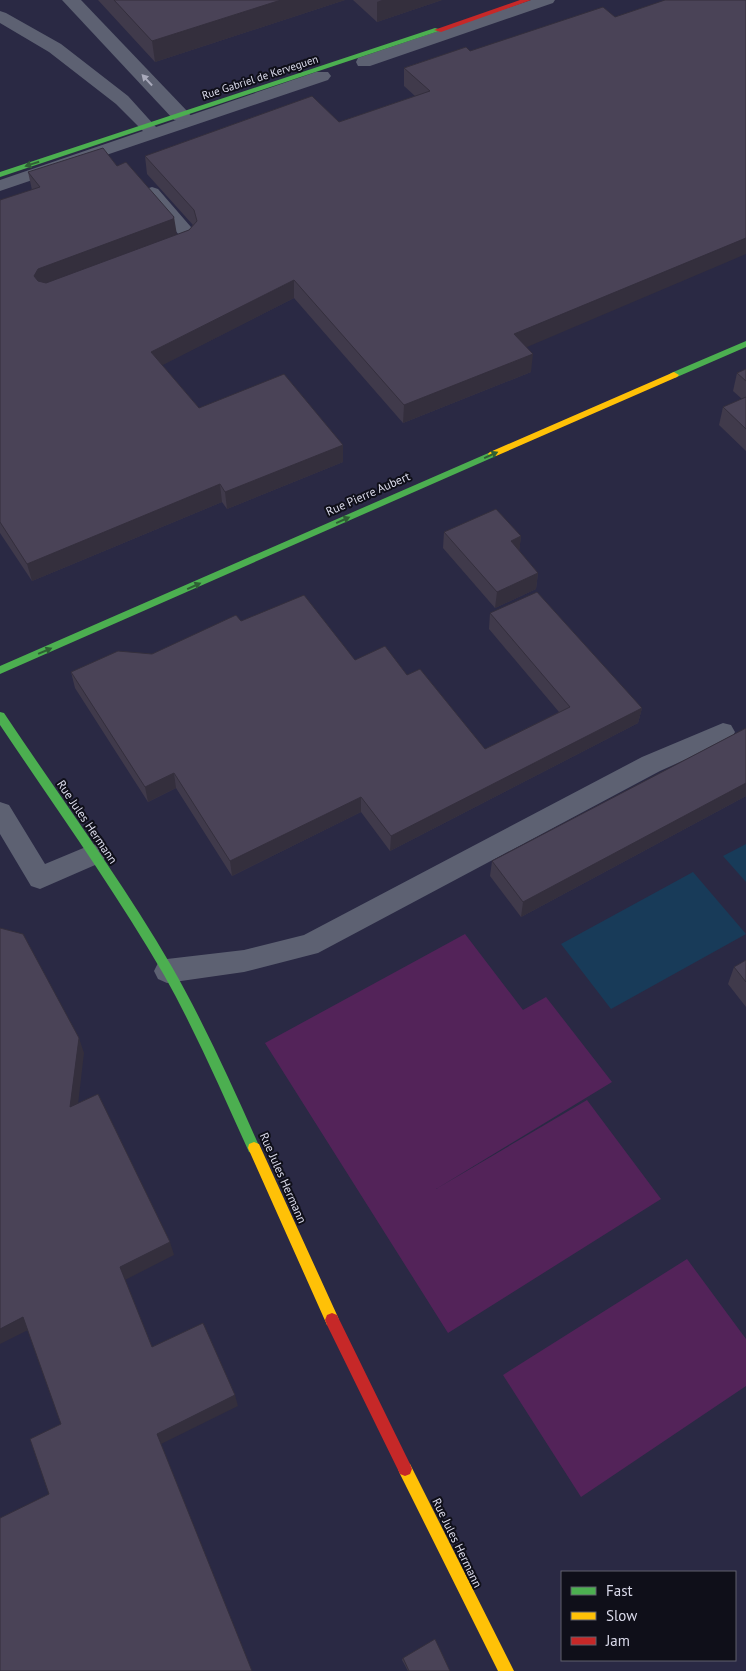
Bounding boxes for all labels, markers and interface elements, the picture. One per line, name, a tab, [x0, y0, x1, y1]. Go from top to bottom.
street label: Rue Gabriel de Kerveguen	[200, 52, 320, 102]
one-way arrow	[141, 75, 153, 87]
one-way arrow	[24, 161, 39, 169]
one-way arrow	[484, 451, 498, 459]
street label: Rue Pierre Aubert	[323, 468, 412, 519]
one-way arrow	[336, 516, 350, 524]
one-way arrow	[187, 581, 201, 589]
one-way arrow	[38, 646, 52, 654]
street label: Rue Jules Hermann	[54, 777, 121, 866]
street label: Rue Jules Hermann	[257, 1130, 310, 1225]
street label: Rue Jules Hermann	[429, 1496, 486, 1590]
legend	[561, 1571, 736, 1661]
text: Fast	[606, 1581, 633, 1600]
text: Slow	[606, 1606, 637, 1625]
text: Jam	[605, 1631, 630, 1650]

